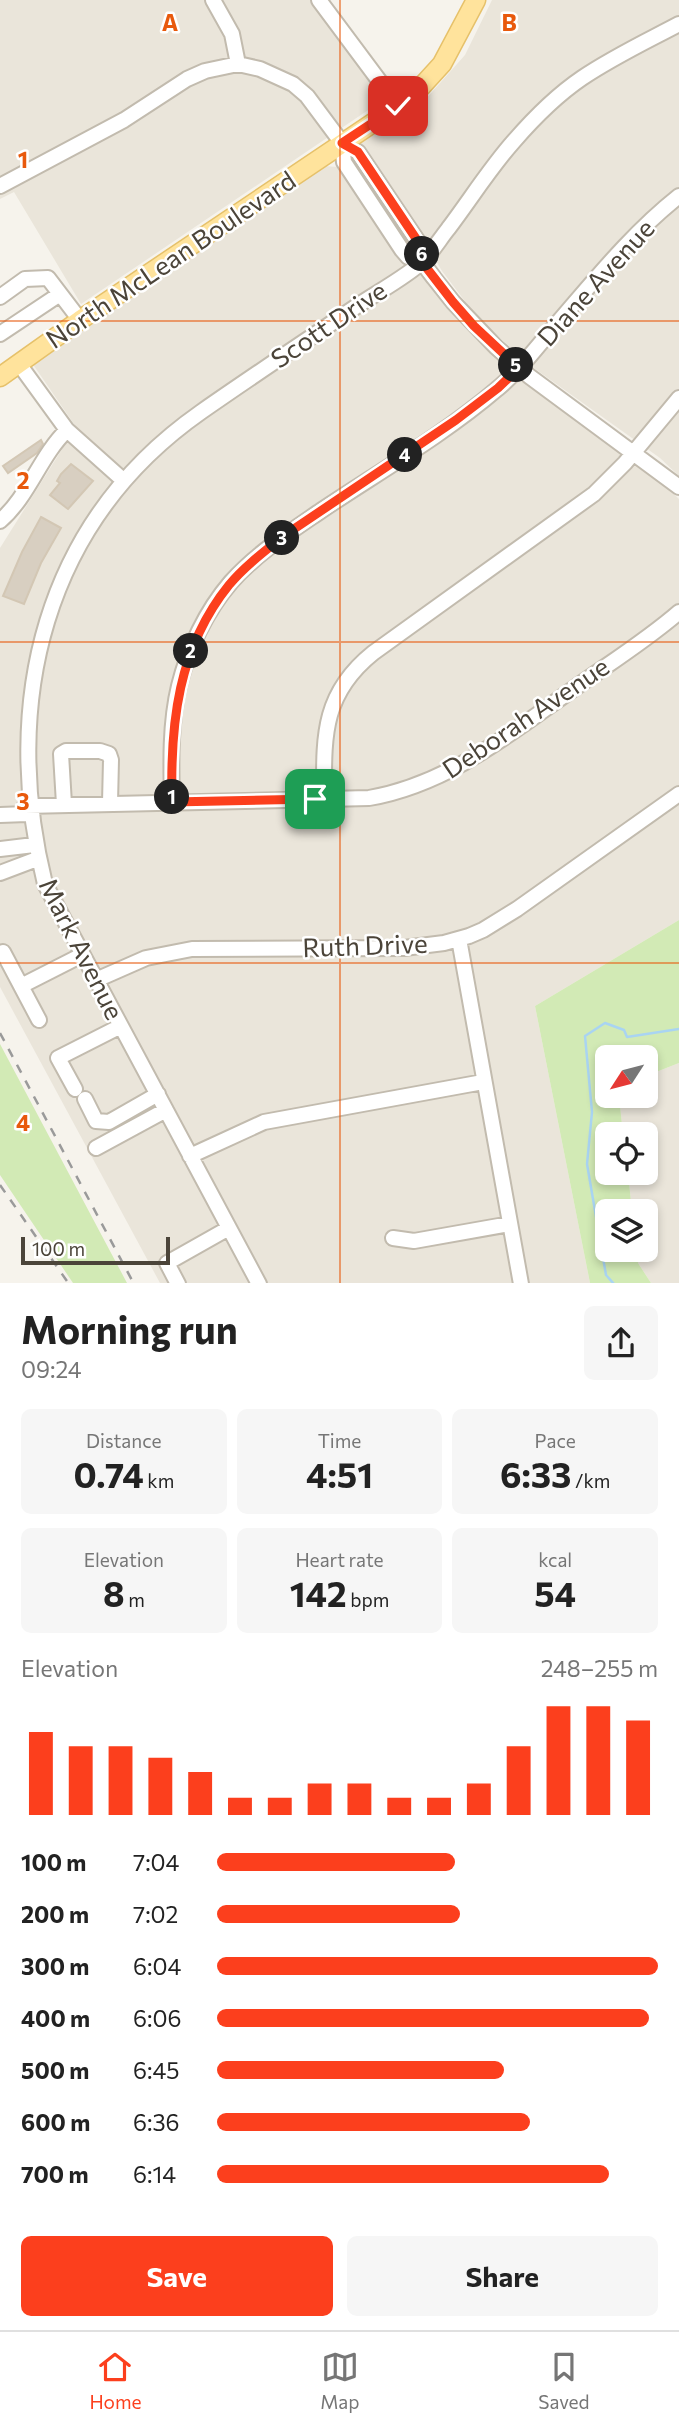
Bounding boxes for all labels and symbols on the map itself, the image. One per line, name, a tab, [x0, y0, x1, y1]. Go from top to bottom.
text: A	[162, 8, 179, 36]
text: B	[501, 8, 517, 36]
pin	[368, 76, 428, 136]
text: 1	[18, 145, 28, 173]
street label: North McLean Boulevard	[40, 164, 301, 354]
street label: Diane Avenue	[530, 212, 660, 352]
pin: 6	[404, 236, 440, 272]
street label: Scott Drive	[265, 274, 392, 374]
pin: 5	[498, 348, 534, 382]
pin: 4	[388, 438, 422, 472]
text: 2	[16, 466, 30, 494]
pin: 3	[264, 520, 300, 556]
pin: 2	[174, 634, 208, 668]
street label: Deborah Avenue	[436, 650, 614, 784]
pin	[285, 769, 345, 829]
pin: 1	[154, 780, 190, 814]
text: 3	[16, 787, 30, 815]
street label: Mark Avenue	[33, 873, 131, 1024]
street label: Ruth Drive	[302, 927, 428, 962]
north arrow	[595, 1045, 658, 1108]
text: 4	[16, 1108, 30, 1136]
scale bar	[21, 1234, 170, 1266]

